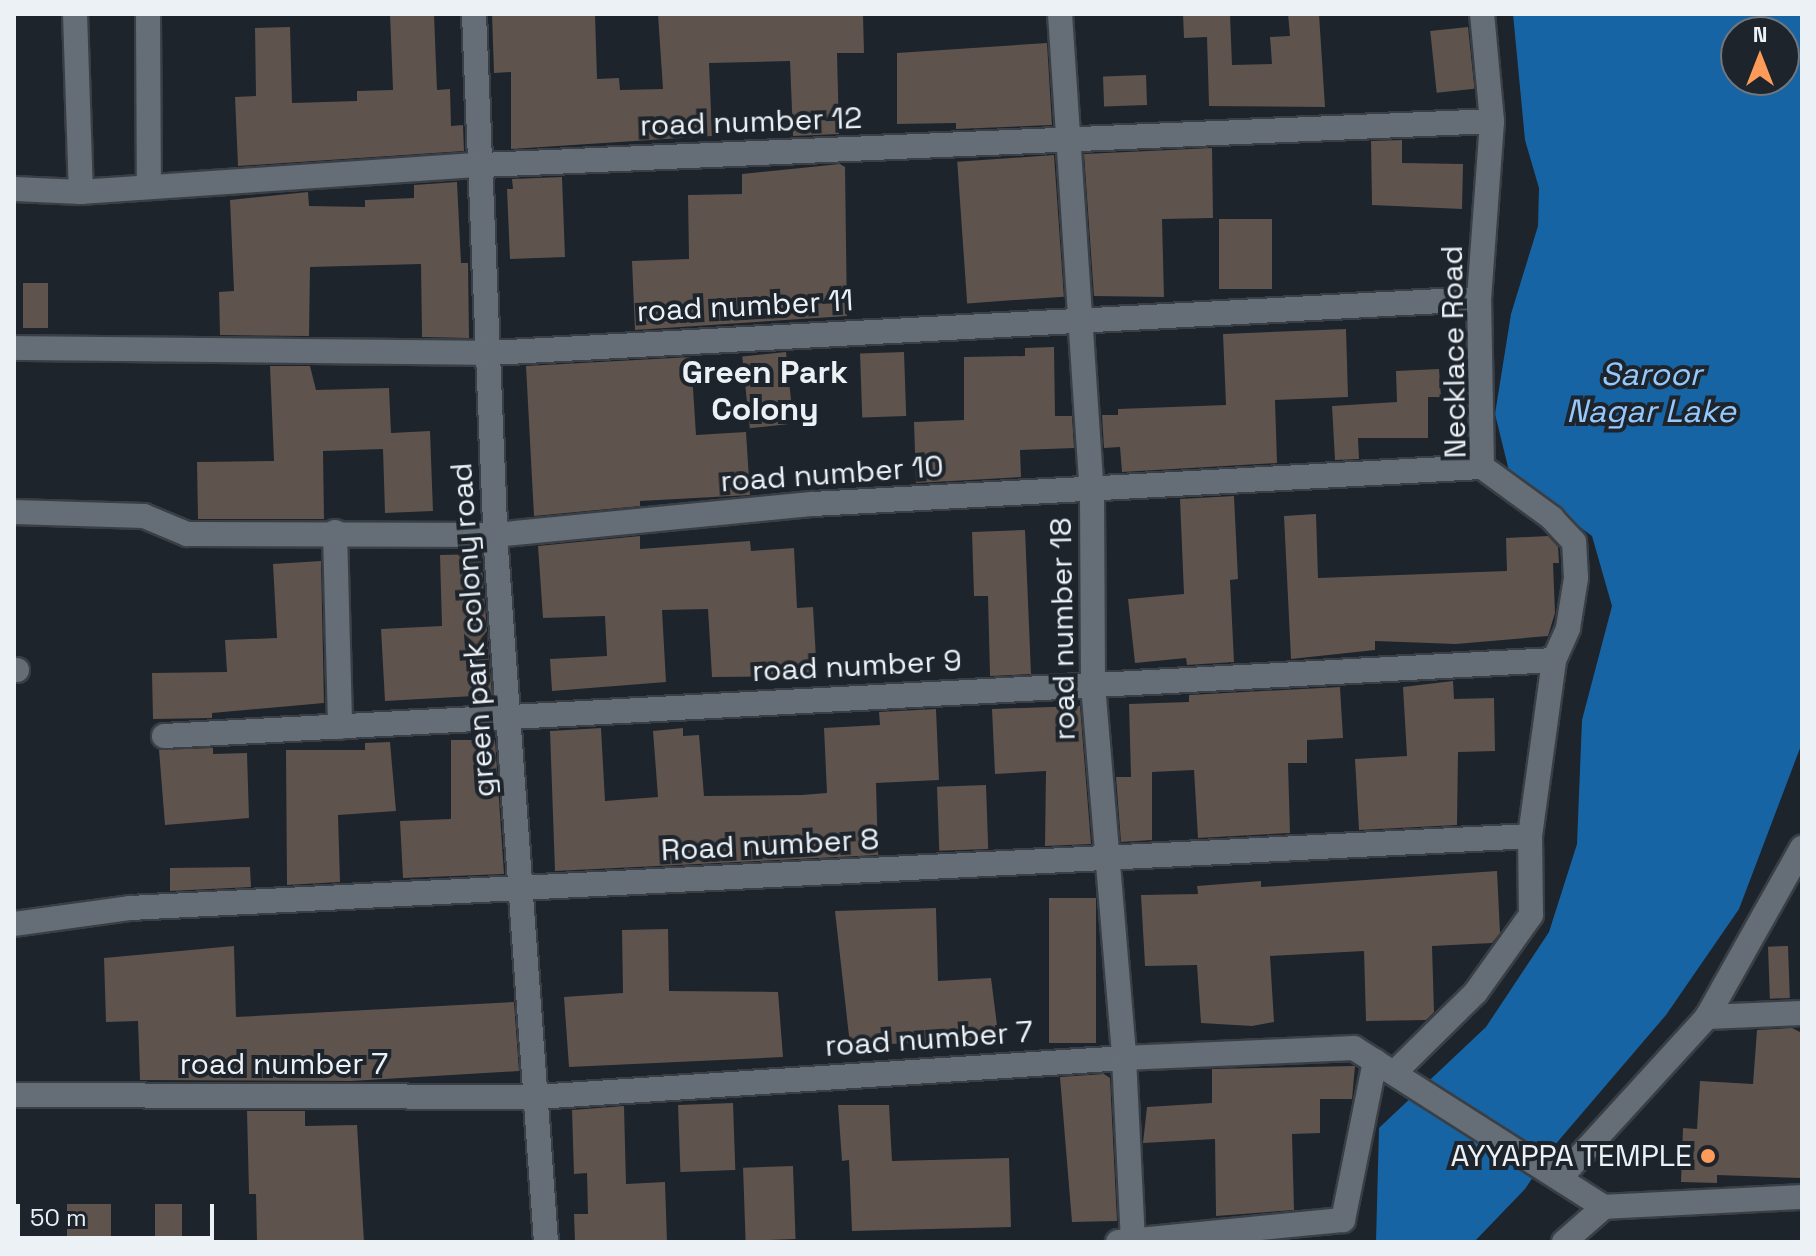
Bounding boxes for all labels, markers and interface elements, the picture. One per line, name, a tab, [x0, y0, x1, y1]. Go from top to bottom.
north arrow	[1720, 16, 1800, 96]
text: N	[1753, 20, 1767, 48]
street label: road number 12	[639, 100, 863, 144]
street label: Necklace Road	[1434, 245, 1474, 459]
street label: road number 11	[636, 282, 854, 330]
district label: Green Park Colony	[682, 354, 848, 429]
water label: Saroor Nagar Lake	[1566, 356, 1736, 431]
street label: road number 10	[719, 448, 945, 500]
street label: green park colony road	[443, 461, 503, 799]
street label: road number 18	[1043, 517, 1083, 741]
street label: road number 9	[751, 643, 963, 689]
street label: Road number 8	[660, 821, 880, 869]
street label: road number 7	[824, 1014, 1034, 1064]
street label: road number 7	[180, 1046, 388, 1082]
place label: AYYAPPA TEMPLE	[1449, 1138, 1692, 1174]
marker: AYYAPPA TEMPLE	[1699, 1147, 1717, 1165]
scale bar	[20, 1188, 218, 1238]
text: 50 m	[30, 1202, 87, 1233]

